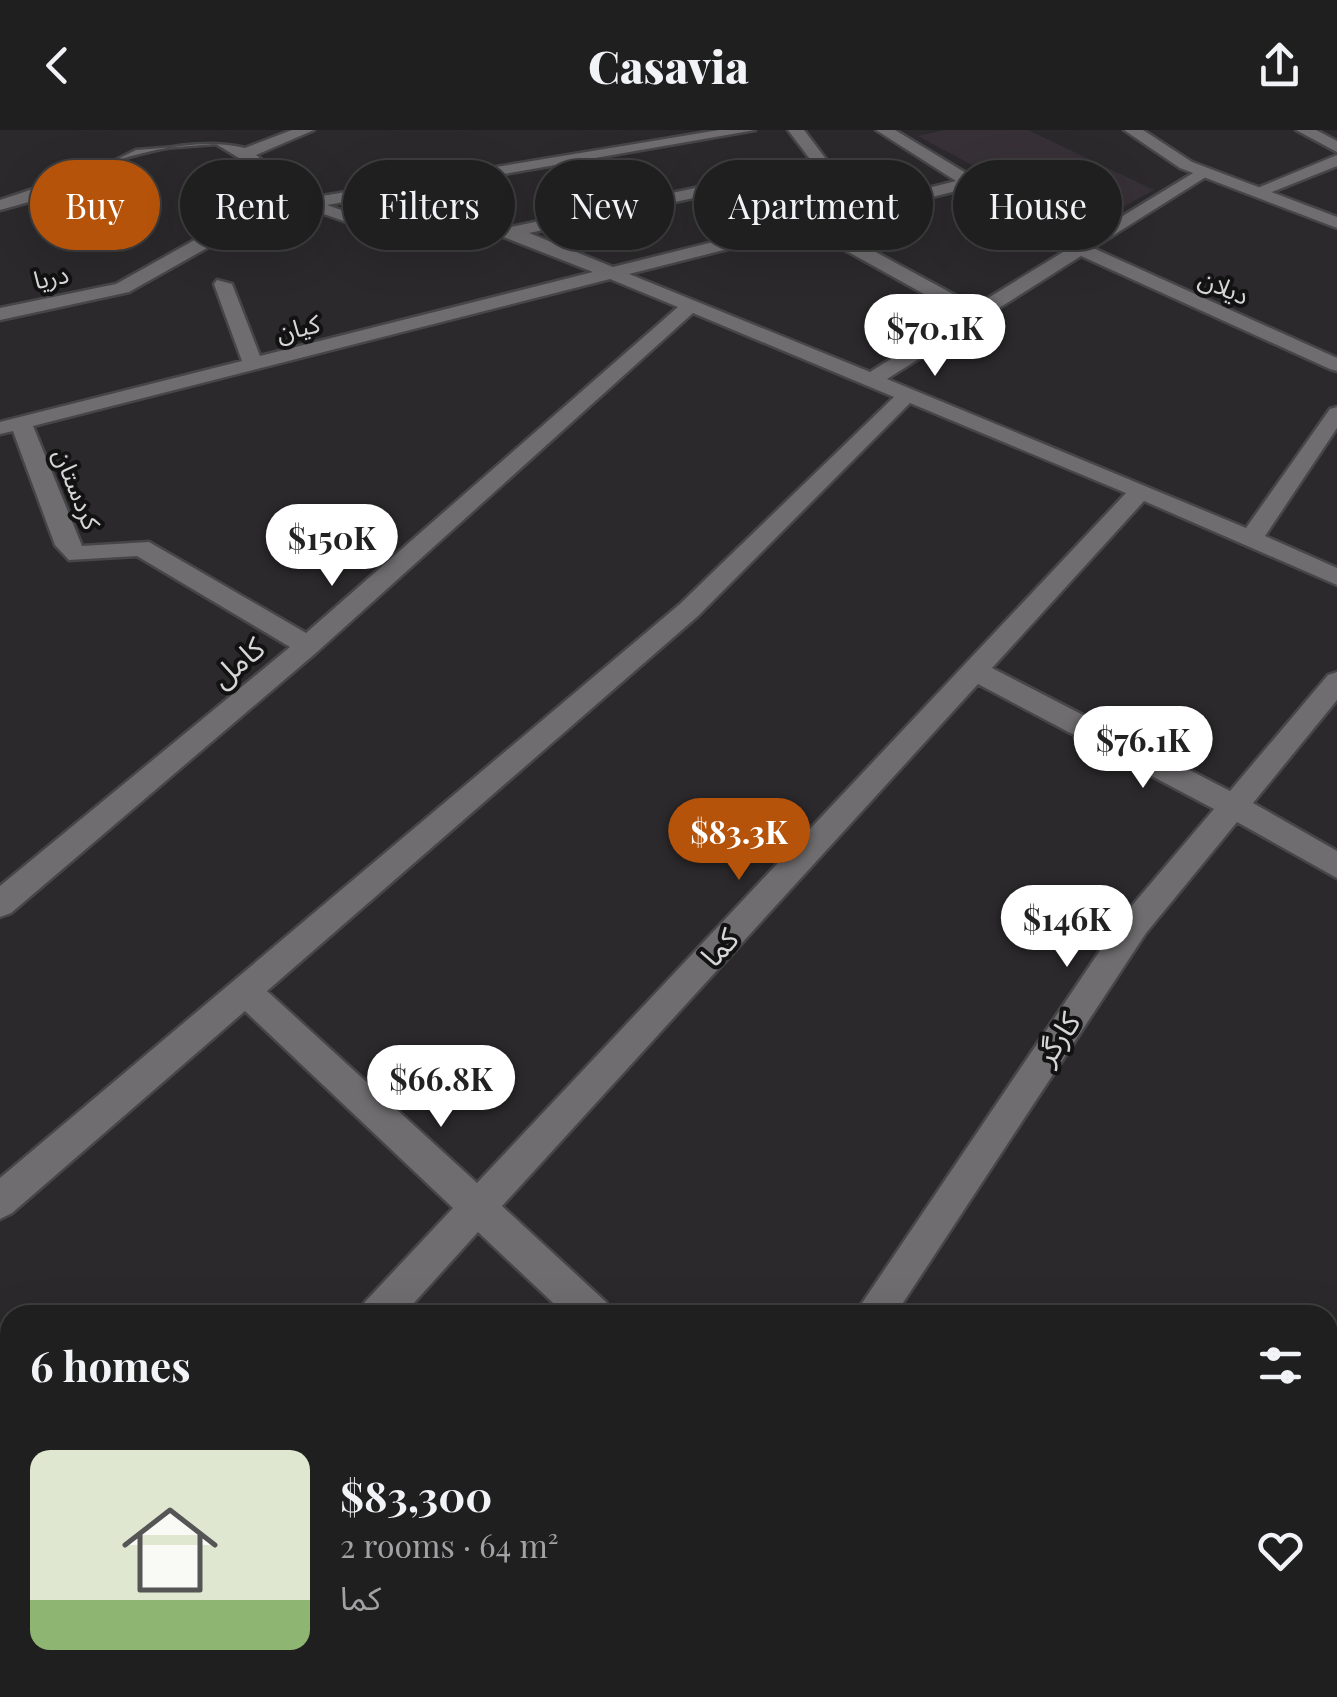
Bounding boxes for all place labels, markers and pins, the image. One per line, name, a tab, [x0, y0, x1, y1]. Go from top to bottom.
pin: $70.1K	[854, 294, 1016, 379]
pin: $150K	[262, 504, 402, 589]
pin: $76.1K	[1062, 706, 1224, 791]
pin: $83.3K	[658, 798, 820, 883]
pin: $146K	[997, 885, 1137, 970]
pin: $66.8K	[360, 1045, 522, 1130]

